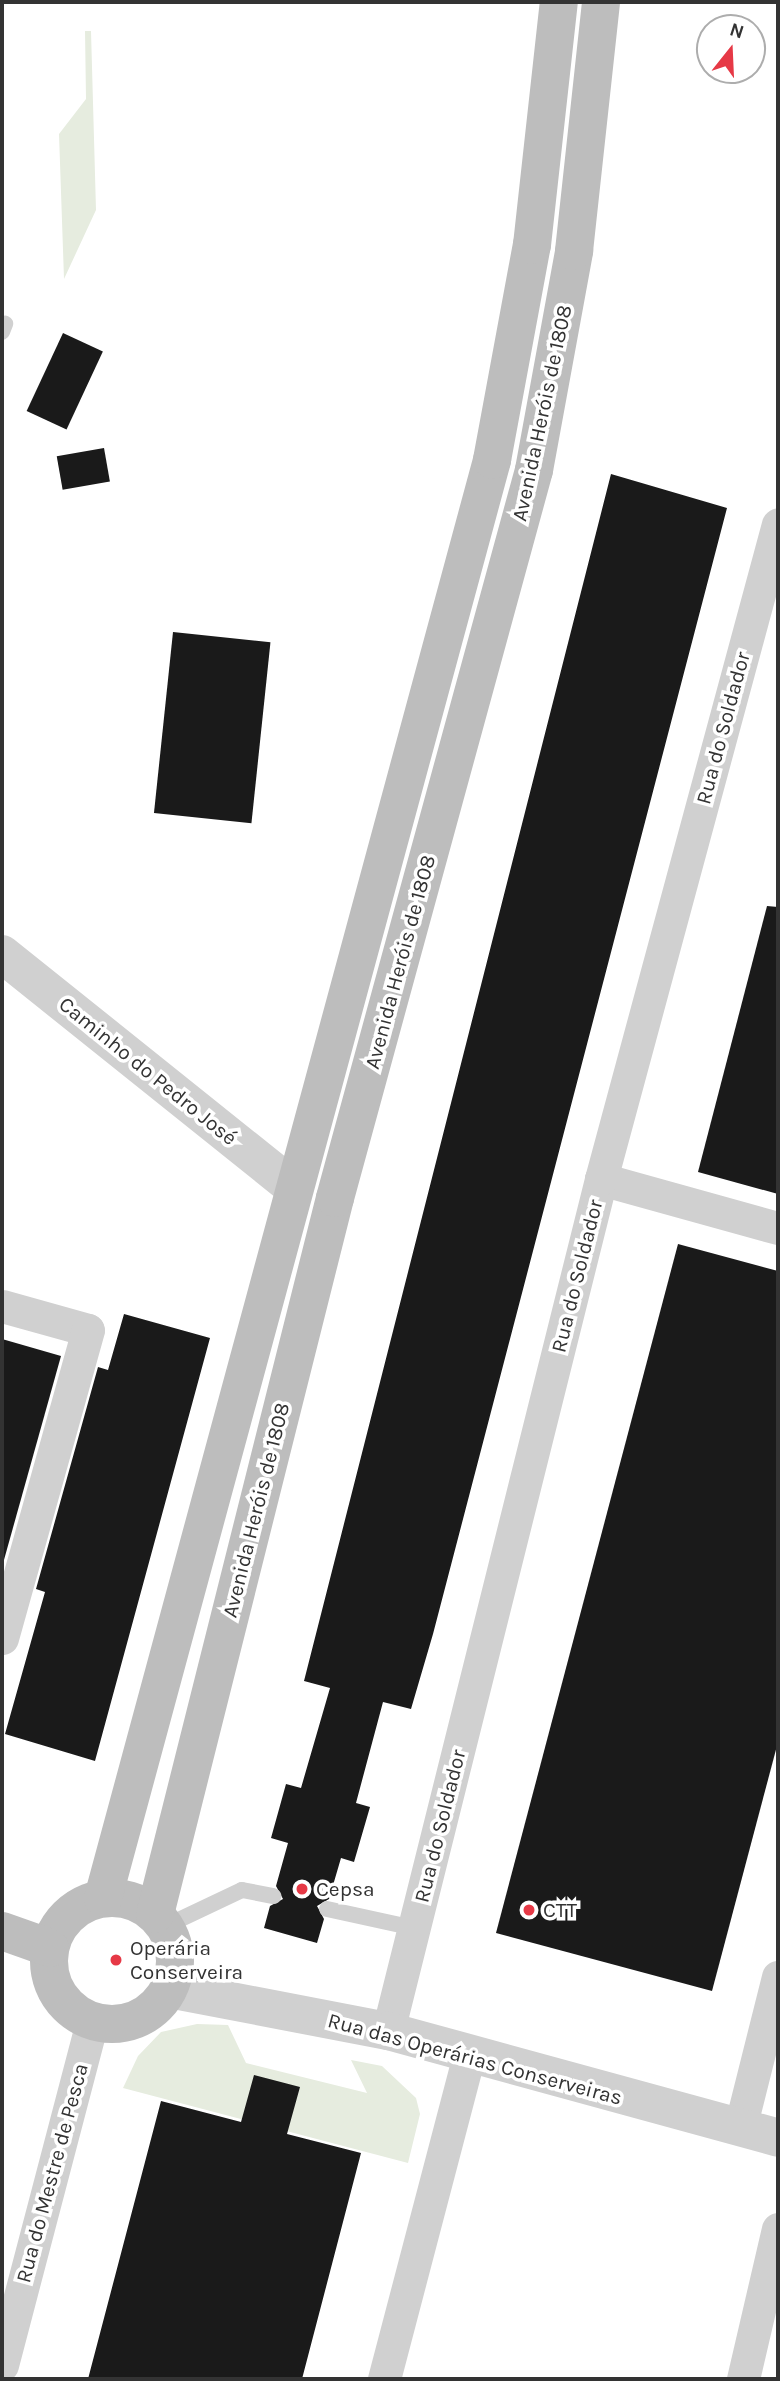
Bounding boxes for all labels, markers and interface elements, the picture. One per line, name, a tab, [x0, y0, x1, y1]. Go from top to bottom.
north arrow	[696, 14, 766, 84]
text: N	[727, 18, 747, 43]
street label: Avenida Heróis de 1808	[507, 303, 577, 523]
street label: Rua do Soldador	[691, 649, 755, 807]
street label: Avenida Heróis de 1808	[359, 852, 441, 1072]
street label: Caminho do Pedro José	[54, 991, 242, 1151]
street label: Rua do Soldador	[546, 1197, 608, 1355]
street label: Avenida Heróis de 1808	[217, 1400, 295, 1620]
street label: Rua do Soldador	[409, 1747, 471, 1905]
place label: Cepsa	[316, 1876, 375, 1902]
marker: Cepsa	[294, 1881, 310, 1897]
place label: CTT	[543, 1897, 577, 1923]
marker: CTT	[521, 1902, 537, 1918]
place label: Operária Conserveira	[130, 1935, 243, 1985]
marker: Operária Conserveira	[108, 1952, 124, 1968]
street label: Rua das Operárias Conserveiras	[325, 2008, 625, 2110]
street label: Rua do Mestre de Pesca	[11, 2061, 93, 2285]

